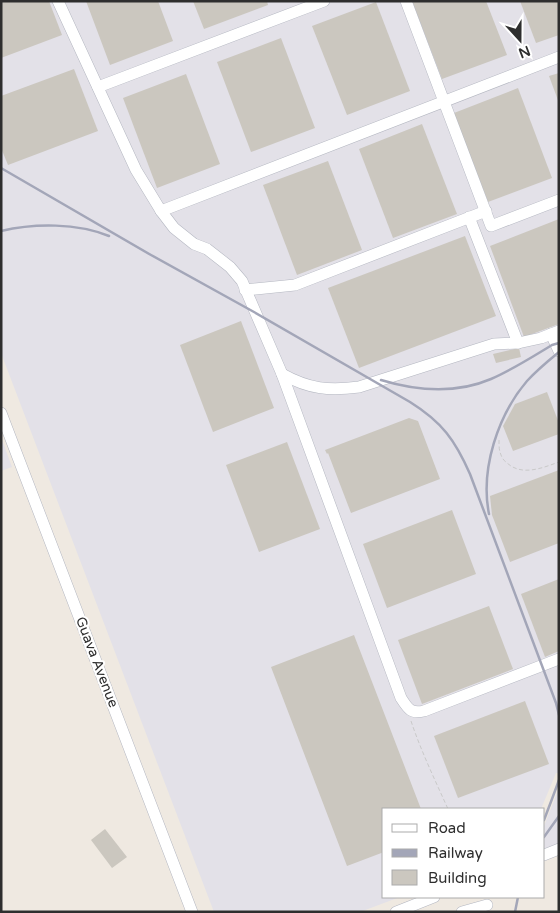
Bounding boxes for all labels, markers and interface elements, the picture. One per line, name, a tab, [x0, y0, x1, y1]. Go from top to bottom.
north arrow	[495, 15, 545, 65]
text: N	[516, 42, 533, 62]
street label: Guava Avenue	[72, 614, 122, 710]
legend	[382, 808, 545, 898]
text: Road	[428, 819, 466, 837]
text: Railway	[428, 844, 483, 862]
text: Building	[428, 869, 487, 887]

